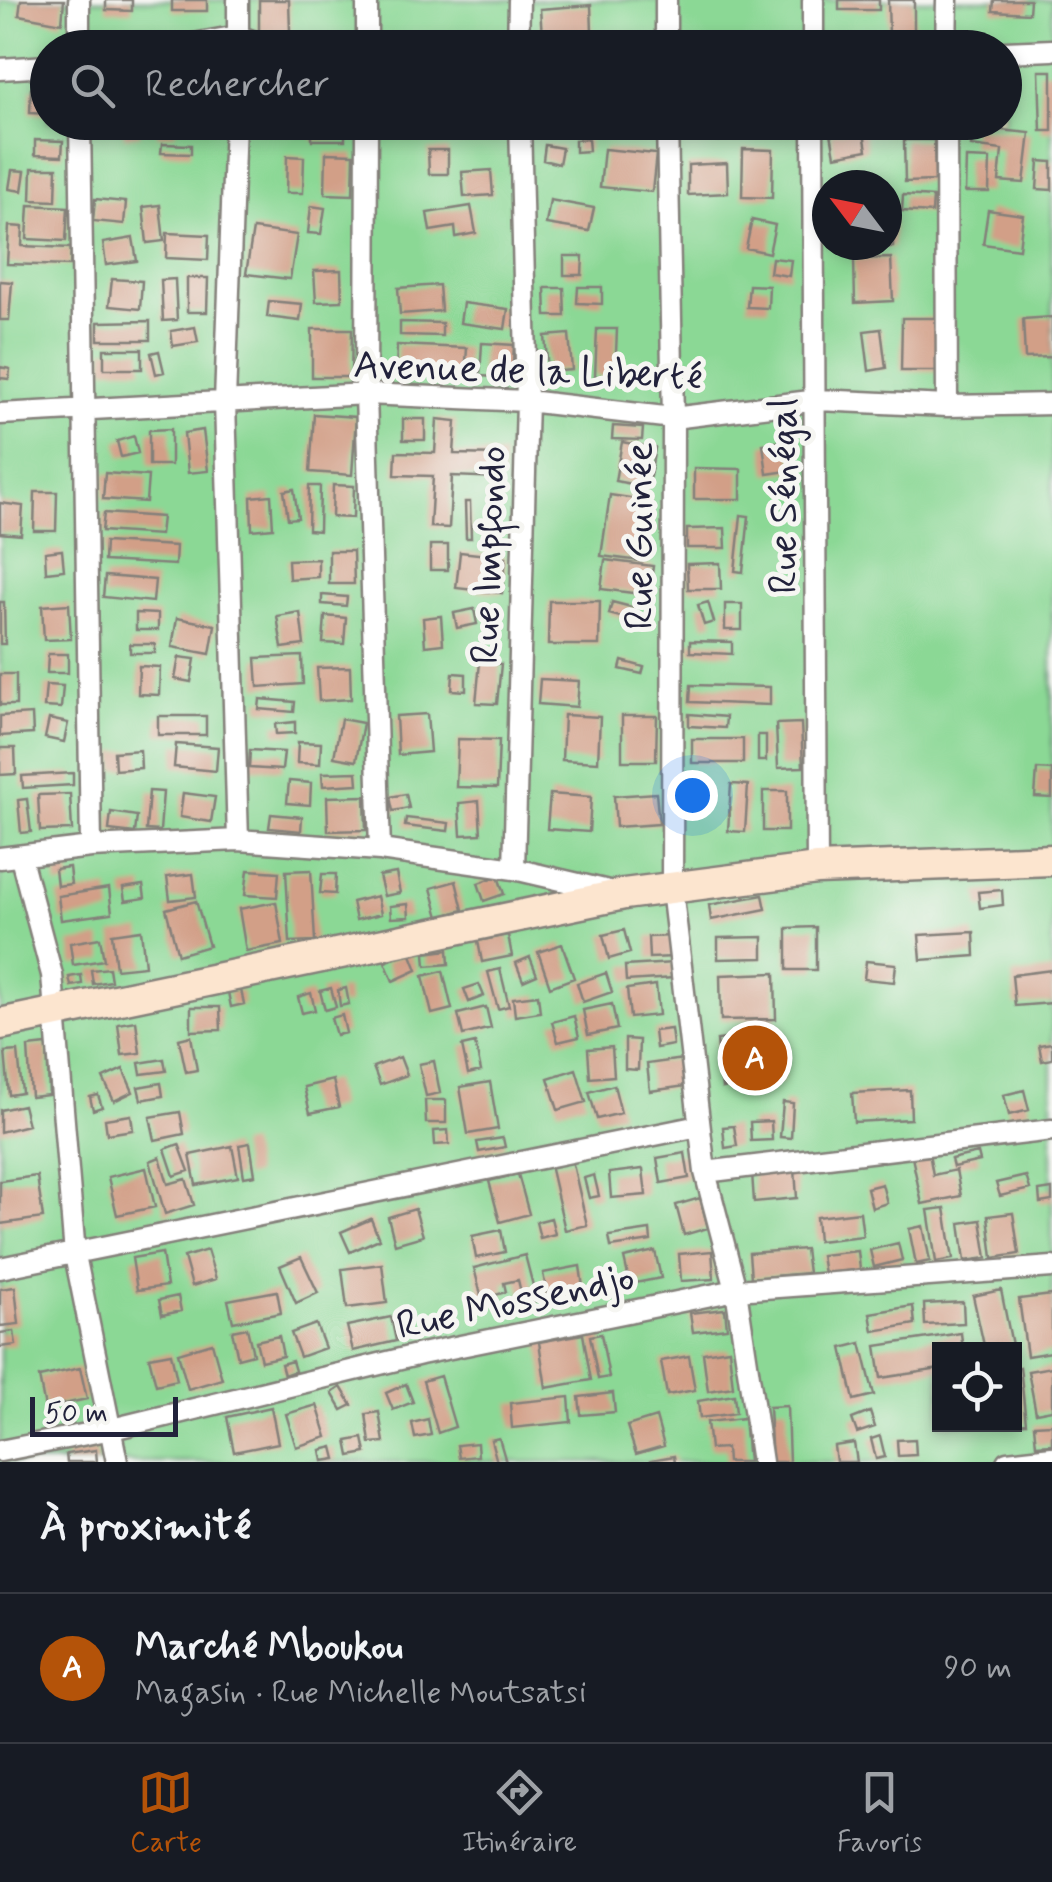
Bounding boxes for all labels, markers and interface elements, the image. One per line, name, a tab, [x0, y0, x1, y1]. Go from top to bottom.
search box	[30, 30, 1022, 140]
icon: search	[65, 58, 120, 113]
text: Rechercher	[145, 61, 330, 110]
north arrow	[812, 170, 902, 260]
street label: Avenue de la Liberté	[353, 340, 703, 404]
street label: Rue Sénégal	[759, 398, 811, 594]
street label: Rue Guinée	[615, 442, 667, 630]
street label: Rue Impfondo	[460, 445, 523, 665]
your location	[667, 770, 718, 821]
pin: A	[722, 1020, 788, 1096]
street label: Rue Mossendjo	[392, 1252, 639, 1354]
map controls	[932, 1342, 1022, 1432]
button: locate	[932, 1342, 1022, 1432]
scale bar	[30, 1392, 178, 1436]
text: 50 m	[45, 1396, 108, 1433]
text: À proximité	[40, 1500, 251, 1555]
text: Marché Mboukou	[135, 1623, 403, 1672]
text: A	[62, 1647, 83, 1689]
text: 90 m	[944, 1647, 1012, 1689]
text: Magasin · Rue Michelle Moutsatsi	[135, 1672, 586, 1714]
tab: Carte	[130, 1765, 202, 1862]
tab: Itinéraire	[462, 1765, 577, 1862]
tab: Favoris	[837, 1765, 922, 1862]

